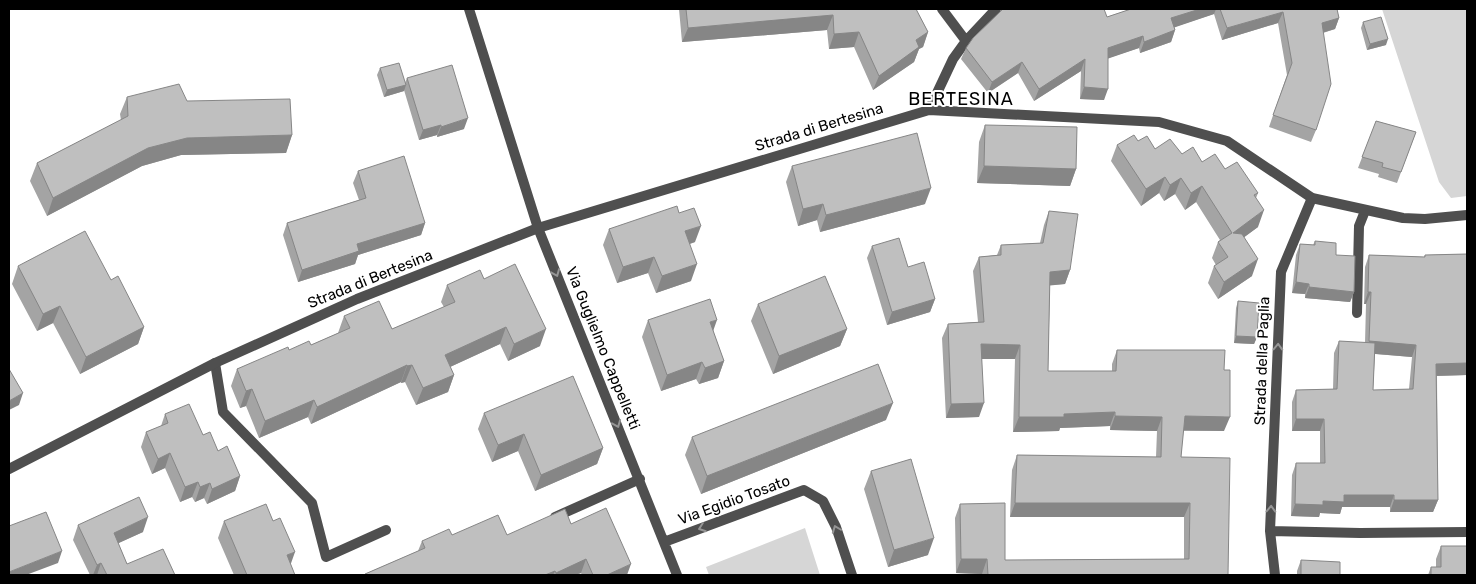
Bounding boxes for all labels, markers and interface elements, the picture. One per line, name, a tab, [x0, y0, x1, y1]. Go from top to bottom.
district label: BERTESINA	[908, 88, 1014, 110]
street label: Strada di Bertesina	[753, 99, 885, 155]
street label: Strada di Bertesina	[305, 246, 435, 312]
street label: Via Guglielmo Cappelletti	[562, 264, 644, 432]
one-way arrow	[551, 269, 561, 277]
street label: Strada della Paglia	[1251, 296, 1273, 426]
one-way arrow	[1273, 343, 1283, 350]
one-way arrow	[611, 419, 622, 428]
street label: Via Egidio Tosato	[676, 471, 792, 529]
one-way arrow	[1266, 505, 1277, 513]
one-way arrow	[698, 522, 706, 532]
one-way arrow	[832, 525, 842, 534]

